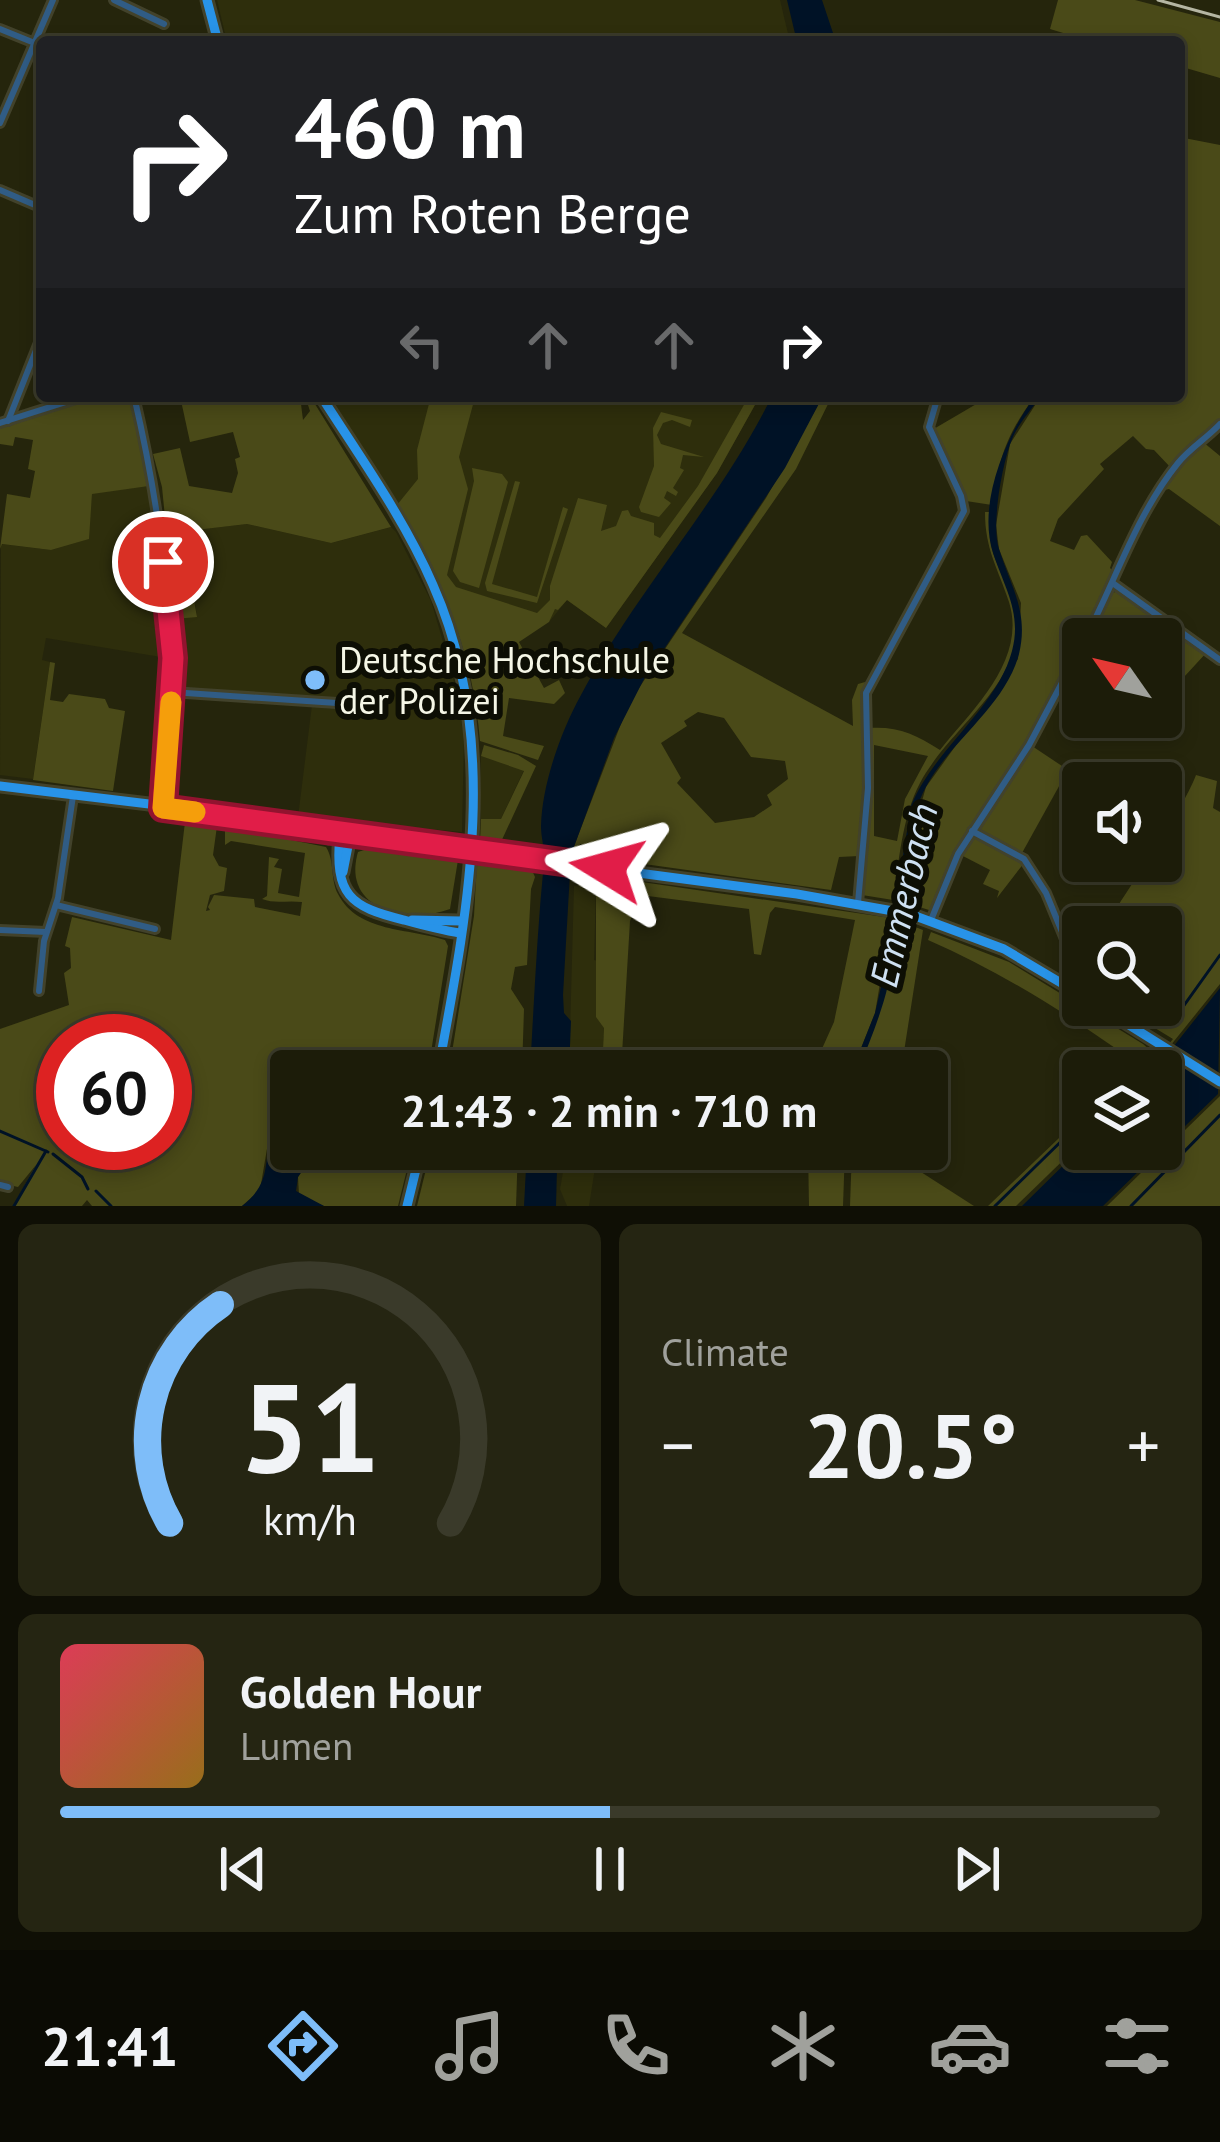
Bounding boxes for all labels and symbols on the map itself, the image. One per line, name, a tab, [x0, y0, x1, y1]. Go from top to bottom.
pin	[112, 511, 214, 613]
north arrow	[1062, 618, 1182, 738]
place label: Deutsche Hochschule der Polizei	[339, 636, 670, 724]
marker: Deutsche Hochschule der Polizei	[302, 667, 328, 693]
water label: Emmerbach	[857, 798, 949, 992]
position arrow	[544, 805, 670, 931]
speed limit sign: 60	[36, 1014, 192, 1170]

